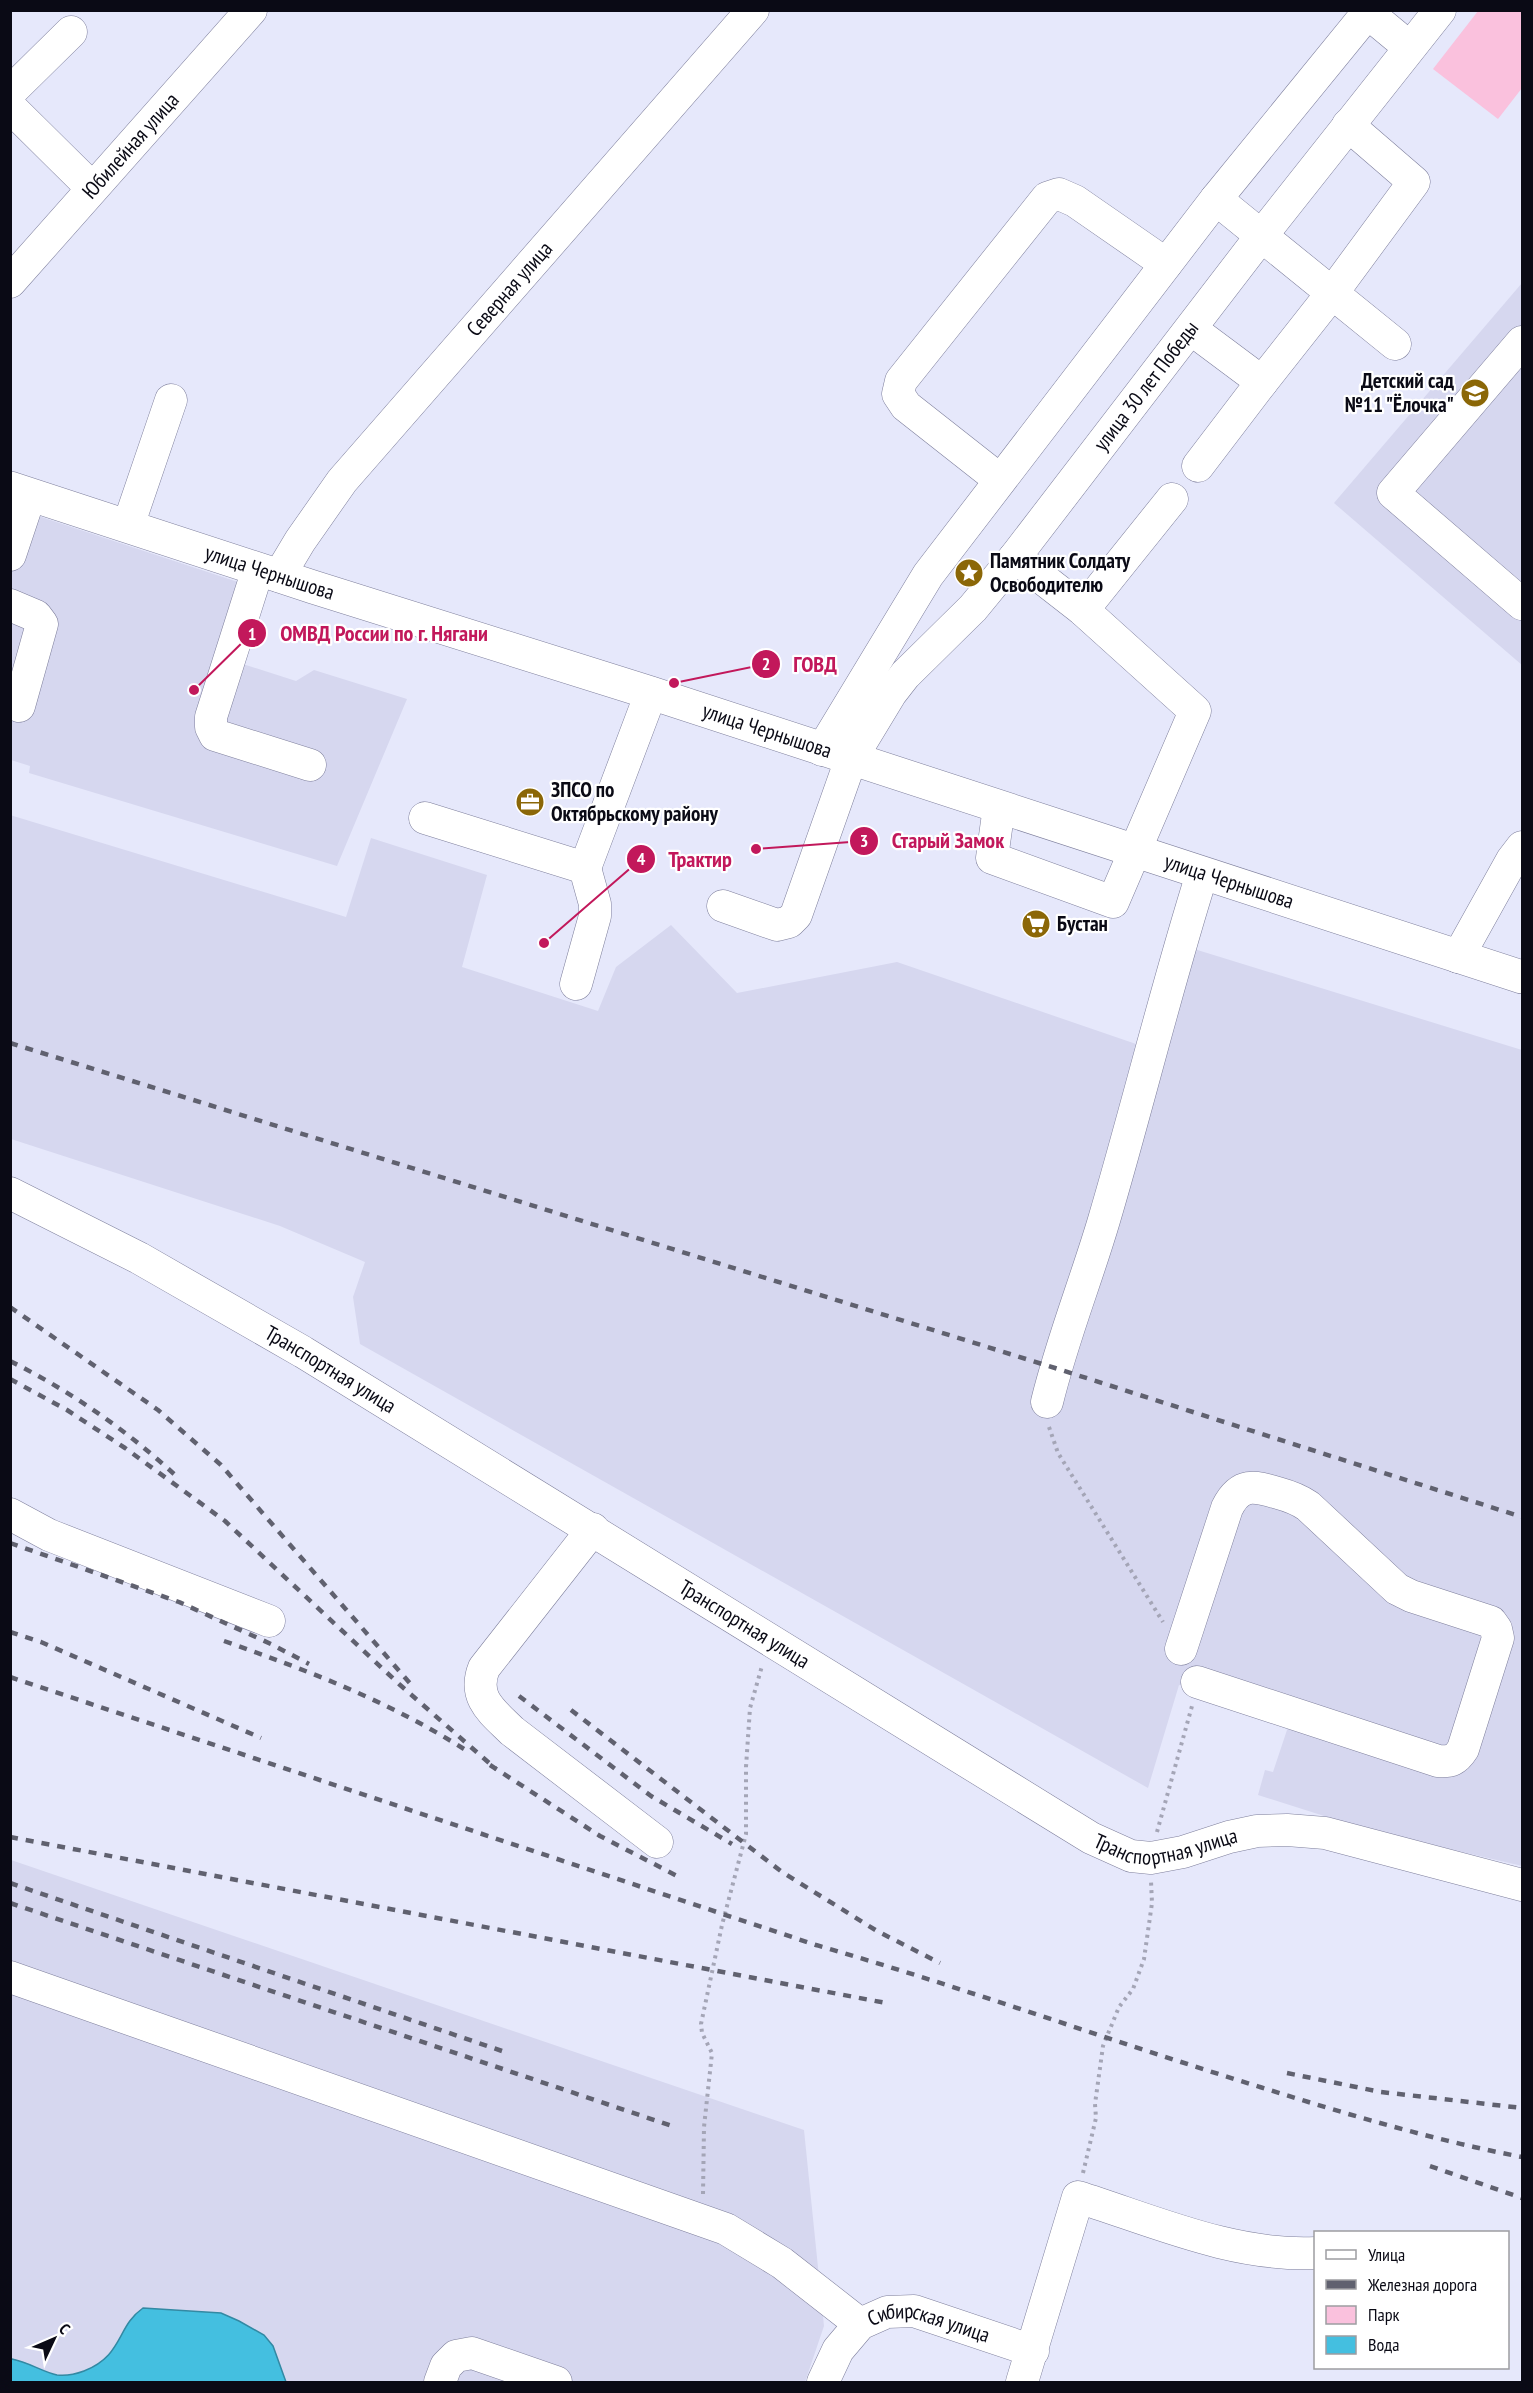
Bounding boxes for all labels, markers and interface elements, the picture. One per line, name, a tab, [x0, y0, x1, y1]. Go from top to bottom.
street label: Юбилейная улица	[76, 87, 185, 204]
street label: Северная улица	[461, 236, 558, 342]
street label: улица 30 лет Победы	[1087, 315, 1204, 456]
place label: Детский сад №11 "Ёлочка"	[1345, 367, 1454, 418]
school or university icon: Детский сад №11 "Ёлочка"	[1459, 377, 1491, 409]
street label: улица Чернышова	[202, 539, 338, 606]
place label: Памятник Солдату Освободителю	[990, 547, 1131, 598]
place icon: Памятник Солдату Освободителю	[953, 557, 985, 589]
callout: ОМВД России по г. Нягани	[237, 613, 500, 653]
text: ОМВД России по г. Нягани	[280, 619, 488, 647]
text: 1	[248, 622, 256, 645]
callout: ГОВД	[751, 644, 848, 684]
text: ГОВД	[793, 650, 837, 678]
text: 2	[762, 652, 770, 675]
street label: улица Чернышова	[699, 697, 835, 764]
place label: ЗПСО по Октябрьскому району	[551, 776, 719, 827]
office icon: ЗПСО по Октябрьскому району	[514, 786, 546, 818]
callout: Старый Замок	[849, 821, 1016, 861]
text: Старый Замок	[892, 826, 1005, 854]
text: 3	[860, 829, 868, 852]
callout: Трактир	[626, 839, 744, 879]
text: Трактир	[668, 845, 732, 873]
text: 4	[637, 847, 646, 870]
street label: улица Чернышова	[1161, 847, 1297, 915]
supermarket icon: Бустан	[1020, 908, 1052, 940]
place label: Бустан	[1057, 910, 1108, 937]
street label: Транспортная улица	[260, 1319, 401, 1419]
street label: Транспортная улица	[674, 1573, 815, 1674]
street label: Транспортная улица	[1090, 1822, 1240, 1871]
legend	[1314, 2231, 1509, 2369]
text: Улица	[1368, 2243, 1405, 2266]
text: Железная дорога	[1367, 2273, 1477, 2296]
street label: Сибирская улица	[863, 2297, 993, 2348]
text: Парк	[1368, 2303, 1399, 2326]
north arrow	[24, 2309, 84, 2369]
text: С	[55, 2319, 75, 2339]
text: Вода	[1368, 2333, 1399, 2356]

